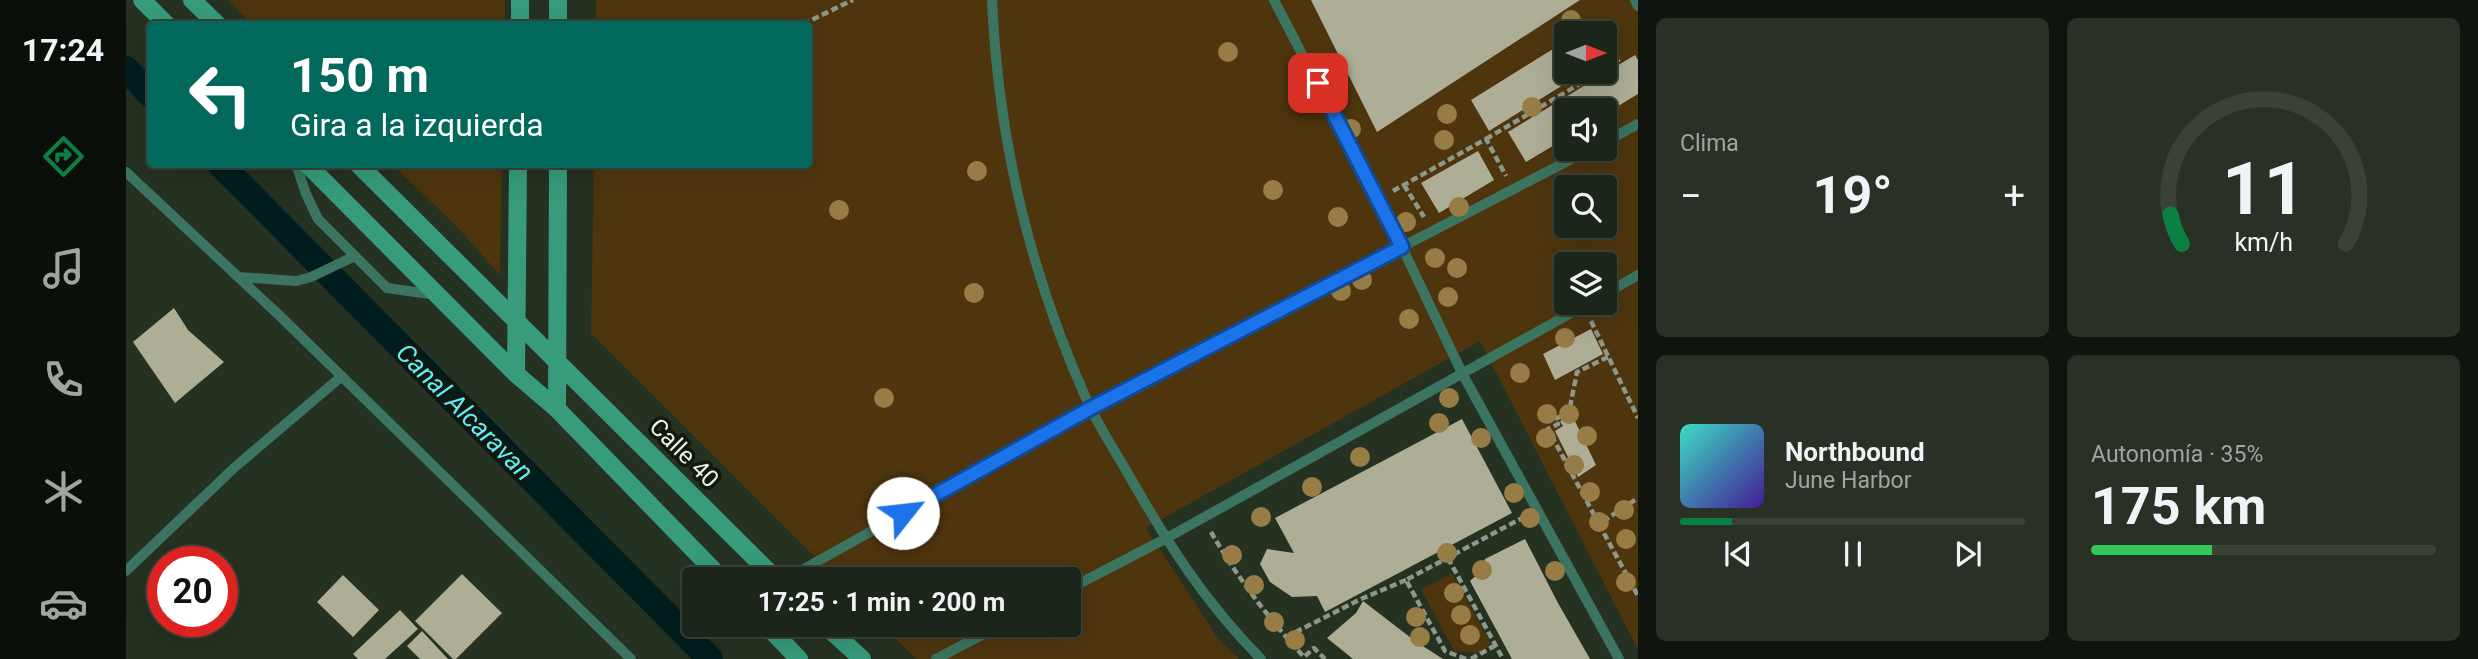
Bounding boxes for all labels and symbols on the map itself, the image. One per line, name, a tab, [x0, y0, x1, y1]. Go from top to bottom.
north arrow	[1554, 21, 1617, 84]
pin	[1288, 53, 1348, 113]
water label: Canal Alcaravan	[390, 337, 540, 487]
street label: Calle 40	[644, 413, 724, 493]
position arrow	[866, 476, 940, 550]
speed limit sign: 20	[147, 546, 238, 637]

